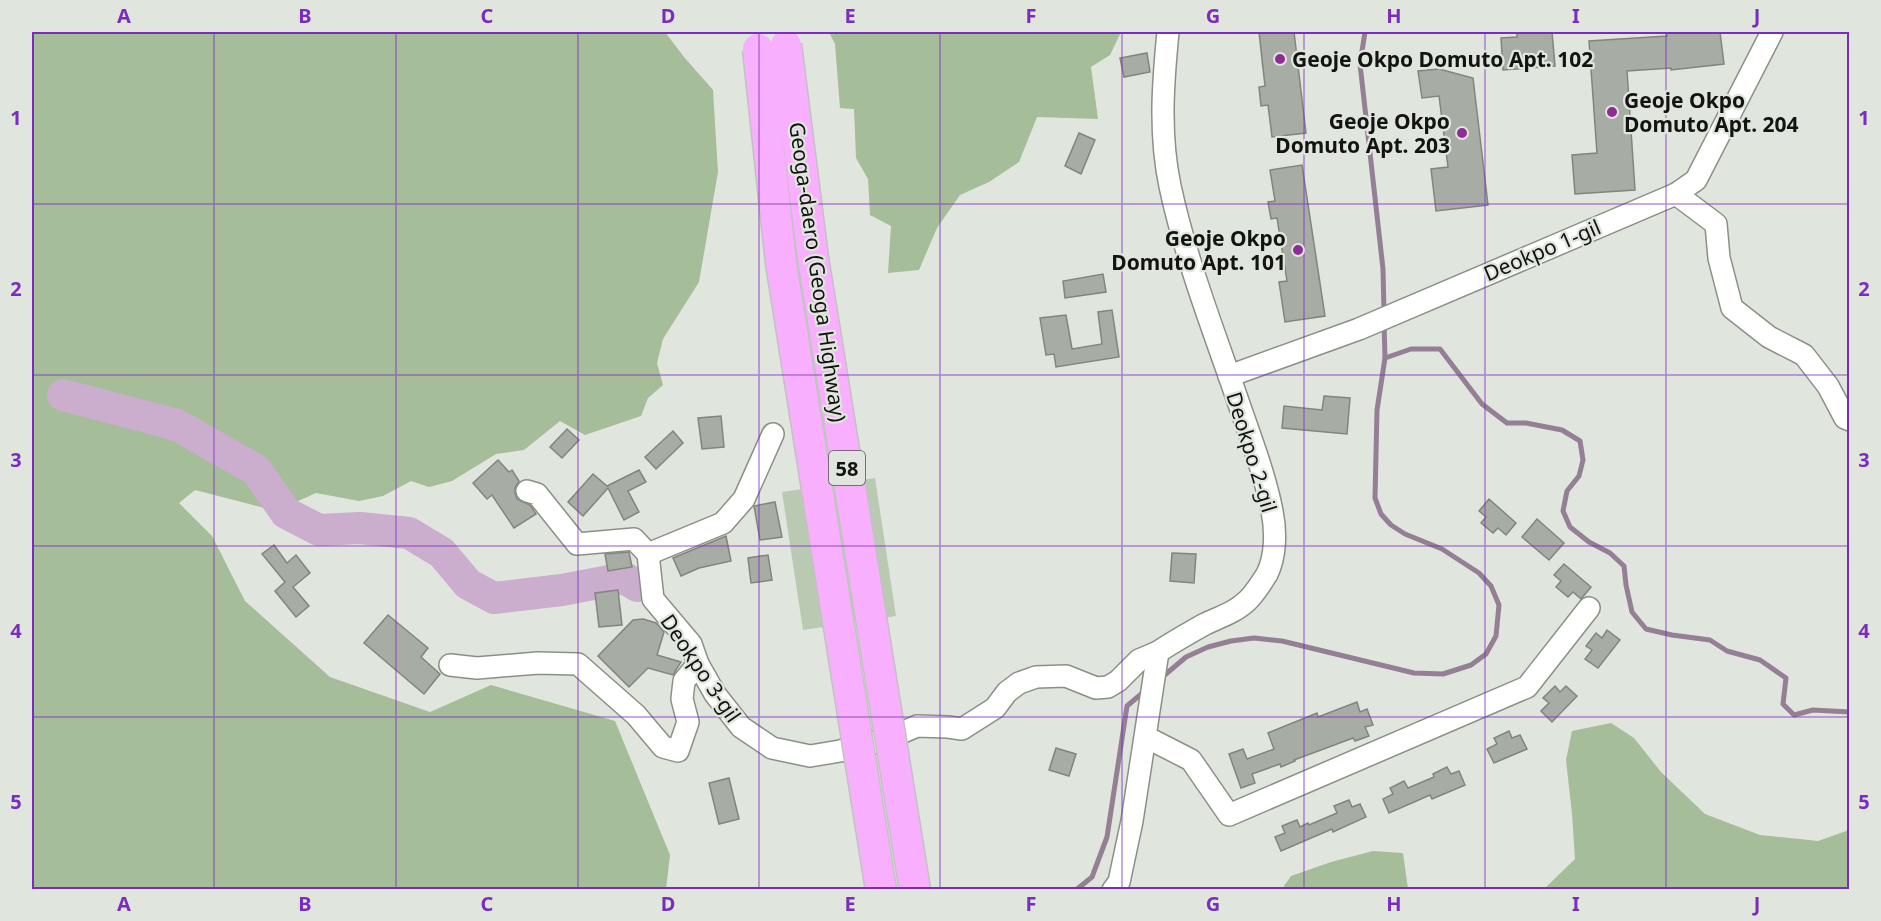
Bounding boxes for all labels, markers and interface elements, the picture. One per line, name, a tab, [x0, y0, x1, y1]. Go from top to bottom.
text: A	[117, 2, 131, 29]
text: B	[298, 2, 312, 29]
text: C	[481, 2, 494, 29]
text: D	[661, 2, 675, 29]
text: E	[844, 2, 856, 29]
text: F	[1026, 2, 1036, 29]
text: G	[1206, 2, 1220, 29]
text: H	[1386, 2, 1402, 29]
text: I	[1572, 2, 1580, 29]
text: J	[1752, 2, 1760, 29]
place label: Geoje Okpo Domuto Apt. 102	[1292, 45, 1593, 73]
marker: Geoje Okpo Domuto Apt. 102	[1273, 52, 1287, 66]
place label: Geoje Okpo Domuto Apt. 204	[1624, 86, 1799, 138]
text: 1	[10, 104, 22, 131]
text: 1	[1858, 104, 1870, 131]
marker: Geoje Okpo Domuto Apt. 204	[1605, 105, 1619, 119]
place label: Geoje Okpo Domuto Apt. 203	[1275, 107, 1450, 159]
street label: Geoga-daero (Geoga Highway)	[783, 120, 853, 424]
marker: Geoje Okpo Domuto Apt. 203	[1455, 126, 1469, 140]
street label: Deokpo 1-gil	[1479, 213, 1605, 287]
place label: Geoje Okpo Domuto Apt. 101	[1111, 224, 1286, 276]
marker: Geoje Okpo Domuto Apt. 101	[1291, 243, 1305, 257]
text: 2	[10, 275, 22, 302]
text: 2	[1858, 275, 1870, 302]
street label: Deokpo 2-gil	[1220, 388, 1284, 516]
text: 3	[10, 446, 22, 473]
text: 3	[1858, 446, 1870, 473]
road number: 58	[829, 451, 865, 485]
street label: Deokpo 3-gil	[655, 608, 747, 728]
text: 4	[10, 617, 22, 644]
text: 4	[1858, 617, 1870, 644]
text: 5	[10, 788, 22, 815]
text: 5	[1858, 788, 1870, 815]
text: A	[117, 890, 131, 917]
text: B	[298, 890, 312, 917]
text: C	[481, 890, 494, 917]
text: D	[661, 890, 675, 917]
text: E	[844, 890, 856, 917]
text: F	[1026, 890, 1036, 917]
text: G	[1206, 890, 1220, 917]
text: H	[1386, 890, 1402, 917]
text: I	[1572, 890, 1580, 917]
text: J	[1752, 890, 1760, 917]

